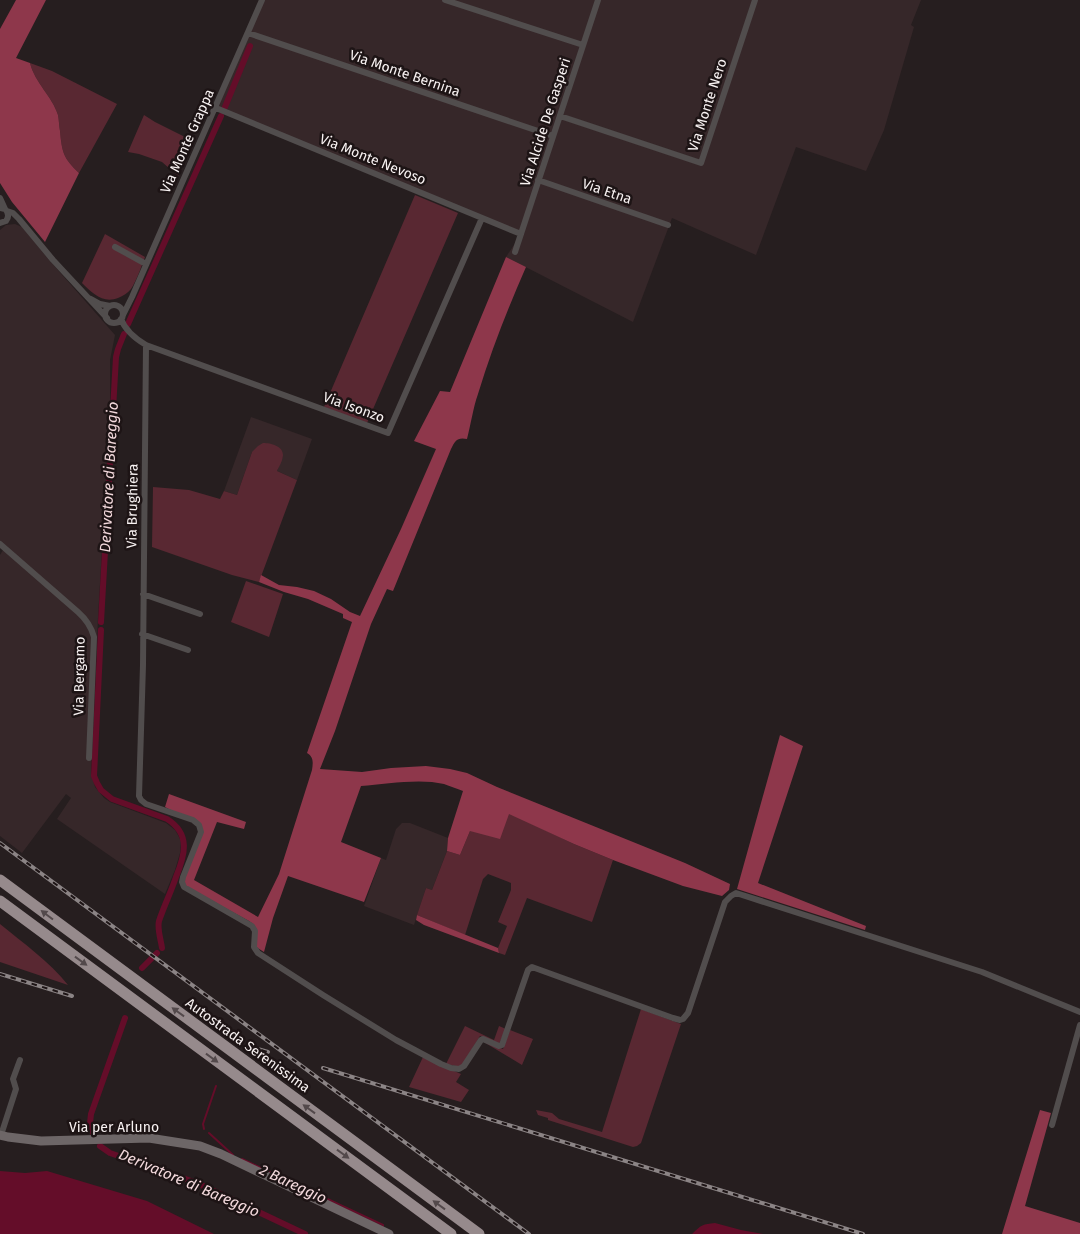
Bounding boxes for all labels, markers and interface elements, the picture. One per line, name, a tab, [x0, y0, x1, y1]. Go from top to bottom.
street label: Via Monte Bernina	[347, 47, 462, 100]
street label: Via Alcide De Gasperi	[517, 56, 574, 188]
street label: Via Monte Nero	[684, 56, 731, 154]
street label: Via Monte Grappa	[157, 87, 218, 196]
street label: Via Monte Nevoso	[317, 130, 429, 189]
street label: Via Etna	[580, 175, 634, 208]
street label: Via Isonzo	[321, 388, 387, 426]
water label: Derivatore di Bareggio	[96, 401, 122, 553]
street label: Via Brughiera	[123, 464, 142, 549]
street label: Via Bergamo	[70, 636, 89, 716]
one-way arrow	[41, 910, 54, 921]
one-way arrow	[74, 956, 88, 966]
street label: Autostrada Serenissima	[182, 995, 313, 1096]
one-way arrow	[171, 1007, 185, 1017]
one-way arrow	[205, 1052, 218, 1063]
one-way arrow	[303, 1103, 316, 1114]
street label: Via per Arluno	[69, 1119, 159, 1136]
water label: Derivatore di Bareggio	[116, 1145, 262, 1221]
one-way arrow	[336, 1149, 350, 1159]
water label: 2 Bareggio	[257, 1161, 329, 1207]
one-way arrow	[432, 1200, 446, 1210]

